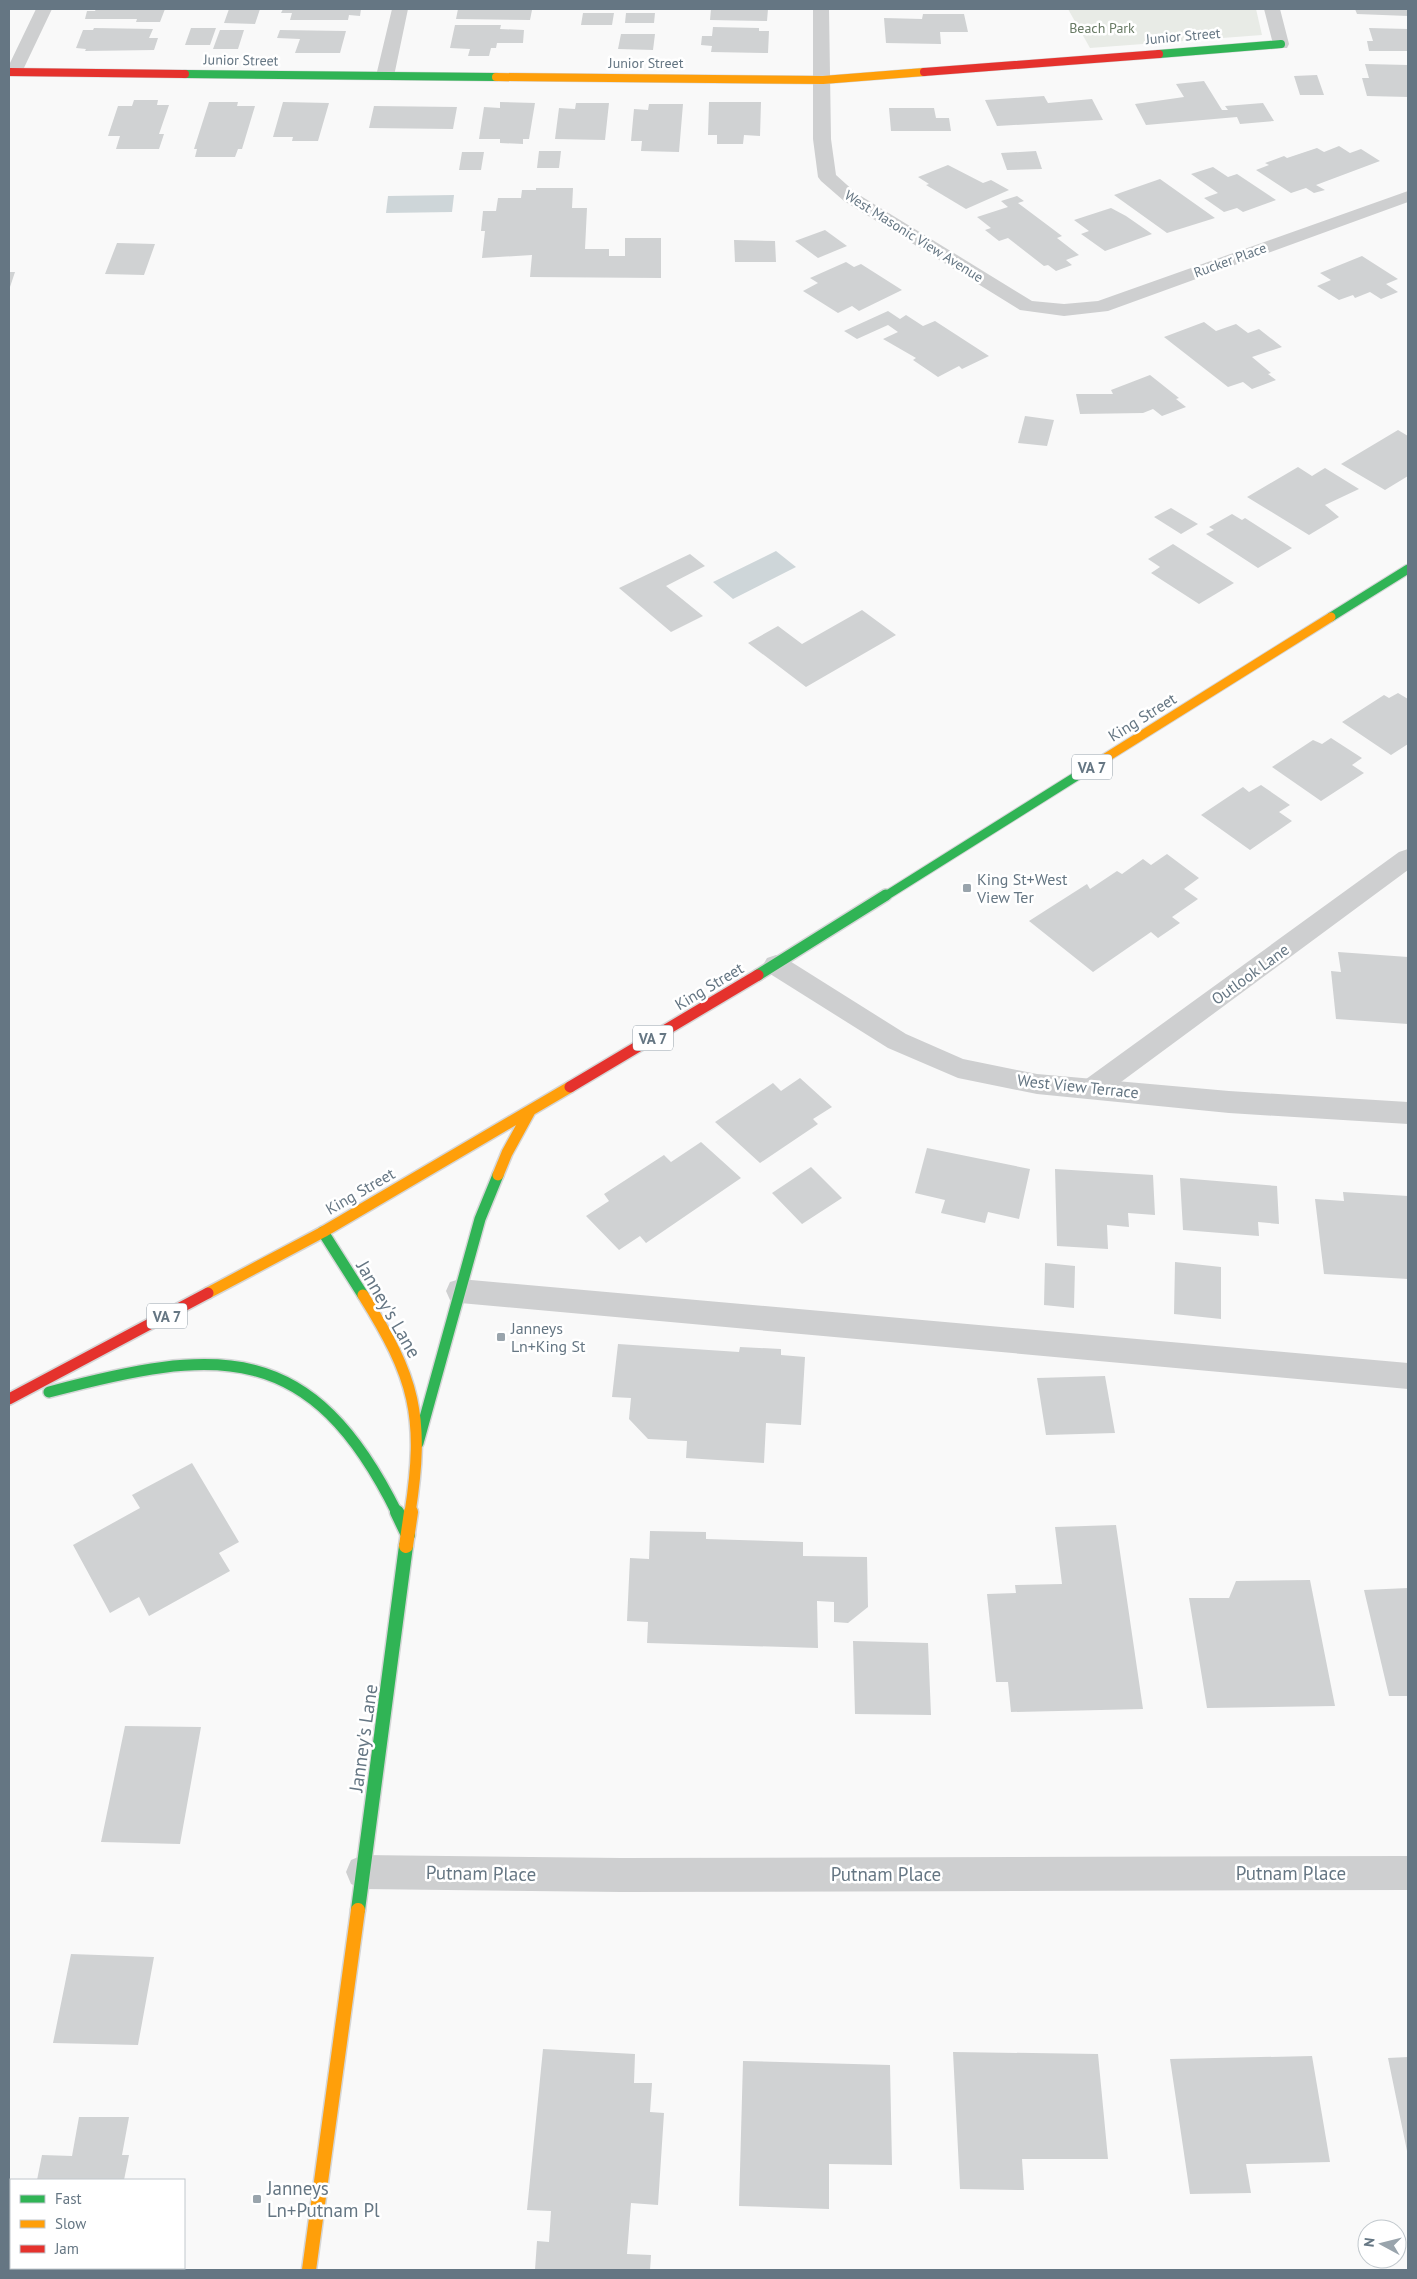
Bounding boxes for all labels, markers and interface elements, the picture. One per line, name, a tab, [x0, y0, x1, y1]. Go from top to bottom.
park label: Beach Park	[1069, 19, 1135, 37]
street label: Junior Street	[1144, 24, 1221, 48]
street label: Junior Street	[202, 50, 279, 70]
street label: Junior Street	[608, 54, 684, 72]
street label: West Masonic View Avenue	[841, 186, 987, 286]
street label: Rucker Place	[1191, 239, 1269, 281]
street label: King Street	[1104, 688, 1180, 746]
road number: VA 7	[1072, 754, 1112, 780]
place label: King St+West View Ter	[976, 869, 1068, 907]
marker: King St+West View Ter	[961, 882, 973, 894]
street label: Outlook Lane	[1207, 939, 1293, 1009]
street label: King Street	[671, 957, 747, 1014]
road number: VA 7	[633, 1026, 673, 1050]
street label: West View Terrace	[1016, 1070, 1140, 1102]
street label: King Street	[322, 1163, 399, 1219]
street label: Janney's Lane	[351, 1255, 427, 1362]
road number: VA 7	[147, 1304, 187, 1328]
place label: Janneys Ln+King St	[510, 1318, 586, 1356]
marker: Janneys Ln+King St	[495, 1331, 507, 1343]
street label: Janney's Lane	[343, 1682, 382, 1795]
street label: Putnam Place	[426, 1860, 536, 1886]
street label: Putnam Place	[1236, 1861, 1346, 1885]
street label: Putnam Place	[831, 1862, 941, 1886]
place label: Janneys Ln+Putnam Pl	[266, 2176, 380, 2222]
legend	[10, 2179, 185, 2269]
text: Fast	[55, 2189, 82, 2208]
marker: Janneys Ln+Putnam Pl	[251, 2193, 263, 2205]
text: Slow	[55, 2214, 86, 2233]
north arrow	[1357, 2219, 1407, 2269]
text: N	[1360, 2237, 1379, 2248]
text: Jam	[54, 2239, 79, 2258]

